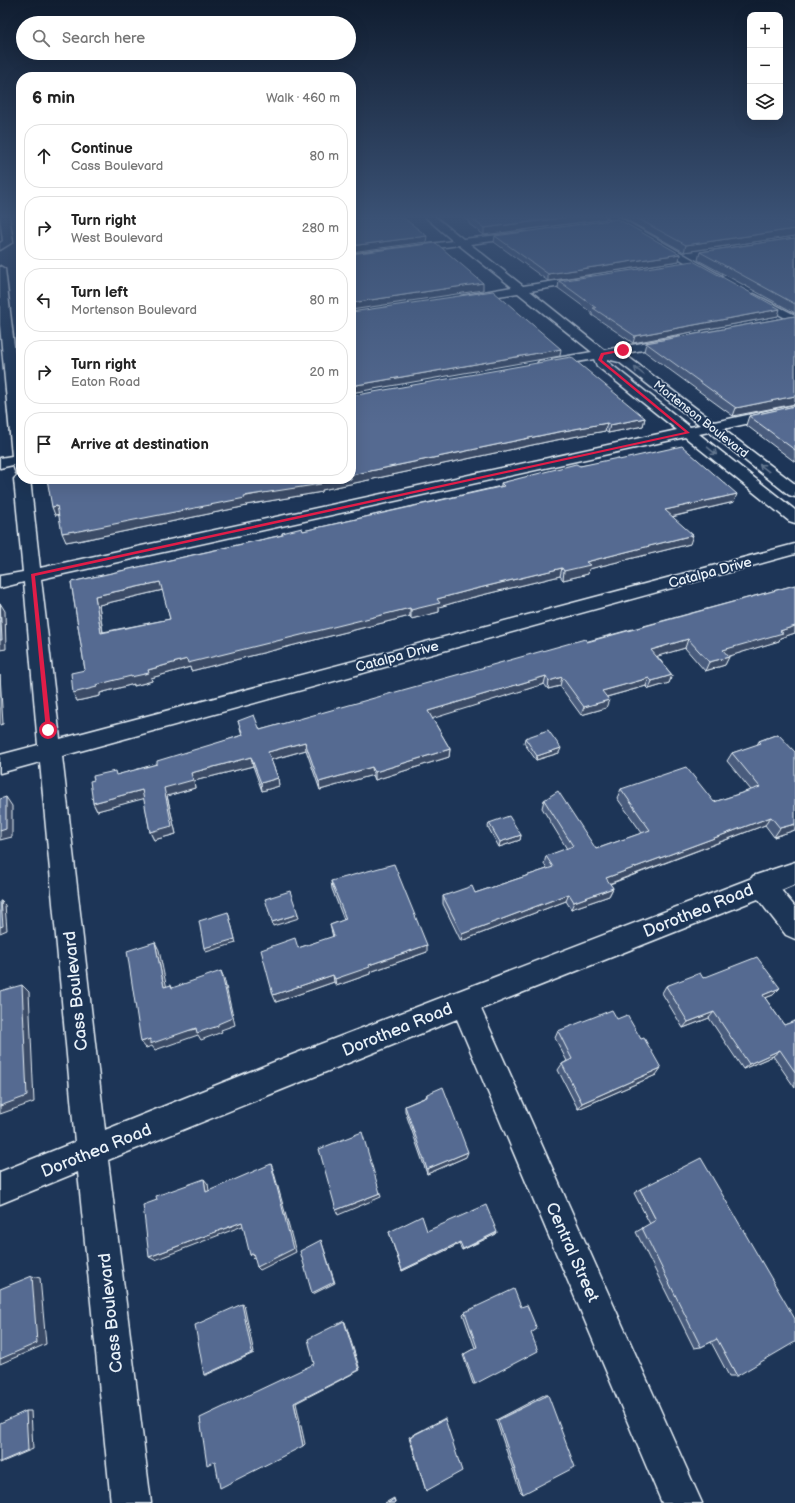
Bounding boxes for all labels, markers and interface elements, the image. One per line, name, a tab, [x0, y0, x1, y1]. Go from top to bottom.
map controls	[747, 12, 783, 120]
button: +	[747, 12, 783, 48]
search box	[16, 16, 356, 60]
icon: search	[30, 27, 52, 49]
text: Search here	[62, 29, 145, 48]
button: −	[747, 48, 783, 84]
button: layers	[747, 84, 783, 120]
text: 6 min	[32, 88, 75, 108]
text: Walk · 460 m	[266, 90, 340, 106]
text: Continue	[71, 139, 133, 158]
icon: ahead	[33, 145, 55, 167]
text: 80 m	[310, 148, 339, 164]
text: Cass Boulevard	[71, 158, 163, 174]
text: Turn right	[71, 211, 136, 230]
icon: right	[33, 217, 55, 239]
text: 280 m	[302, 220, 339, 236]
text: West Boulevard	[71, 230, 163, 246]
text: Turn left	[71, 283, 128, 302]
icon: left	[33, 289, 55, 311]
text: 80 m	[310, 292, 339, 308]
text: Mortenson Boulevard	[71, 302, 197, 318]
route end	[614, 341, 632, 359]
text: Turn right	[71, 355, 136, 374]
icon: right	[33, 361, 55, 383]
text: 20 m	[309, 364, 339, 380]
one-way arrow	[634, 367, 645, 376]
text: Eaton Road	[71, 374, 140, 390]
street label: Mortenson Boulevard	[650, 378, 751, 461]
icon: arrive	[33, 433, 55, 455]
text: Arrive at destination	[71, 435, 209, 454]
one-way arrow	[706, 447, 717, 455]
one-way arrow	[759, 464, 770, 472]
street label: Catalpa Drive	[667, 553, 754, 592]
street label: Catalpa Drive	[354, 637, 441, 676]
route start	[39, 721, 57, 739]
street label: Dorothea Road	[640, 880, 756, 942]
street label: Cass Boulevard	[60, 930, 92, 1052]
street label: Dorothea Road	[339, 999, 455, 1061]
street label: Dorothea Road	[38, 1120, 154, 1182]
street label: Central Street	[541, 1199, 603, 1306]
street label: Cass Boulevard	[95, 1252, 127, 1374]

